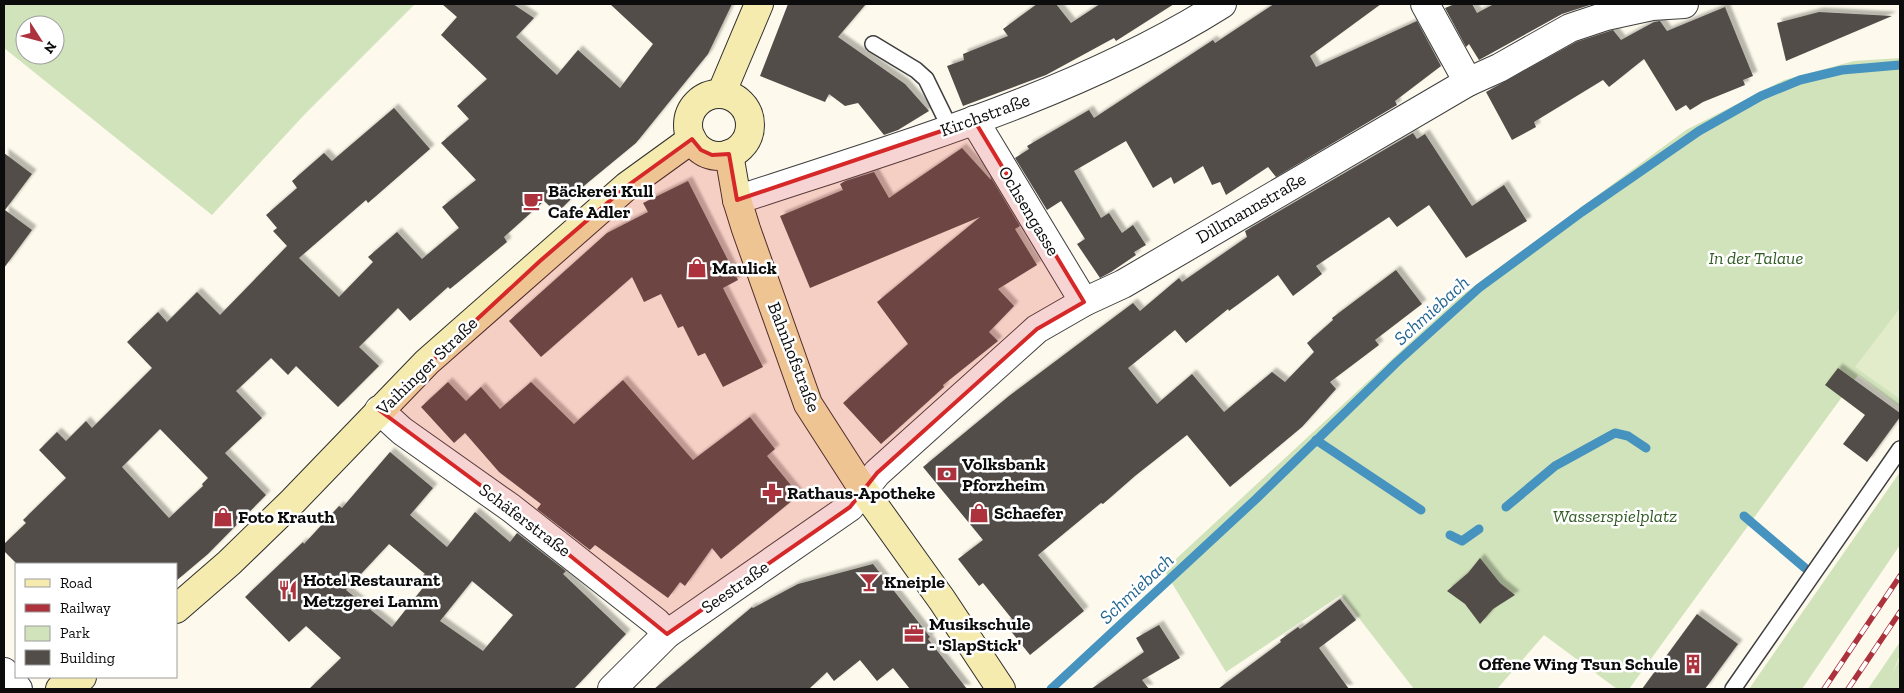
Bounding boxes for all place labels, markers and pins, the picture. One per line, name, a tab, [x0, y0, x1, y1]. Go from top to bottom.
place label: Bäckerei Kull Cafe Adler	[548, 180, 653, 223]
cafe icon: Bäckerei Kull Cafe Adler	[522, 190, 544, 212]
shop icon: Maulick	[686, 257, 708, 279]
place label: Maulick	[712, 257, 777, 279]
place label: Volksbank Pforzheim	[962, 453, 1045, 496]
bank icon: Volksbank Pforzheim	[936, 463, 958, 485]
pharmacy icon: Rathaus-Apotheke	[761, 482, 783, 504]
place label: Rathaus-Apotheke	[787, 482, 935, 504]
shop icon: Schaefer	[968, 502, 990, 524]
place label: Schaefer	[994, 502, 1064, 524]
shop icon: Foto Krauth	[212, 506, 234, 528]
place label: Foto Krauth	[238, 506, 335, 528]
place label: Hotel Restaurant Metzgerei Lamm	[303, 569, 441, 612]
bar icon: Kneiple	[858, 571, 880, 593]
place label: Kneiple	[884, 571, 945, 593]
restaurant icon: Hotel Restaurant Metzgerei Lamm	[277, 579, 299, 601]
place label: Musikschule - 'SlapStick'	[929, 613, 1031, 656]
office icon: Musikschule - 'SlapStick'	[903, 623, 925, 645]
place label: Offene Wing Tsun Schule	[1479, 653, 1678, 675]
building icon: Offene Wing Tsun Schule	[1682, 653, 1704, 675]

